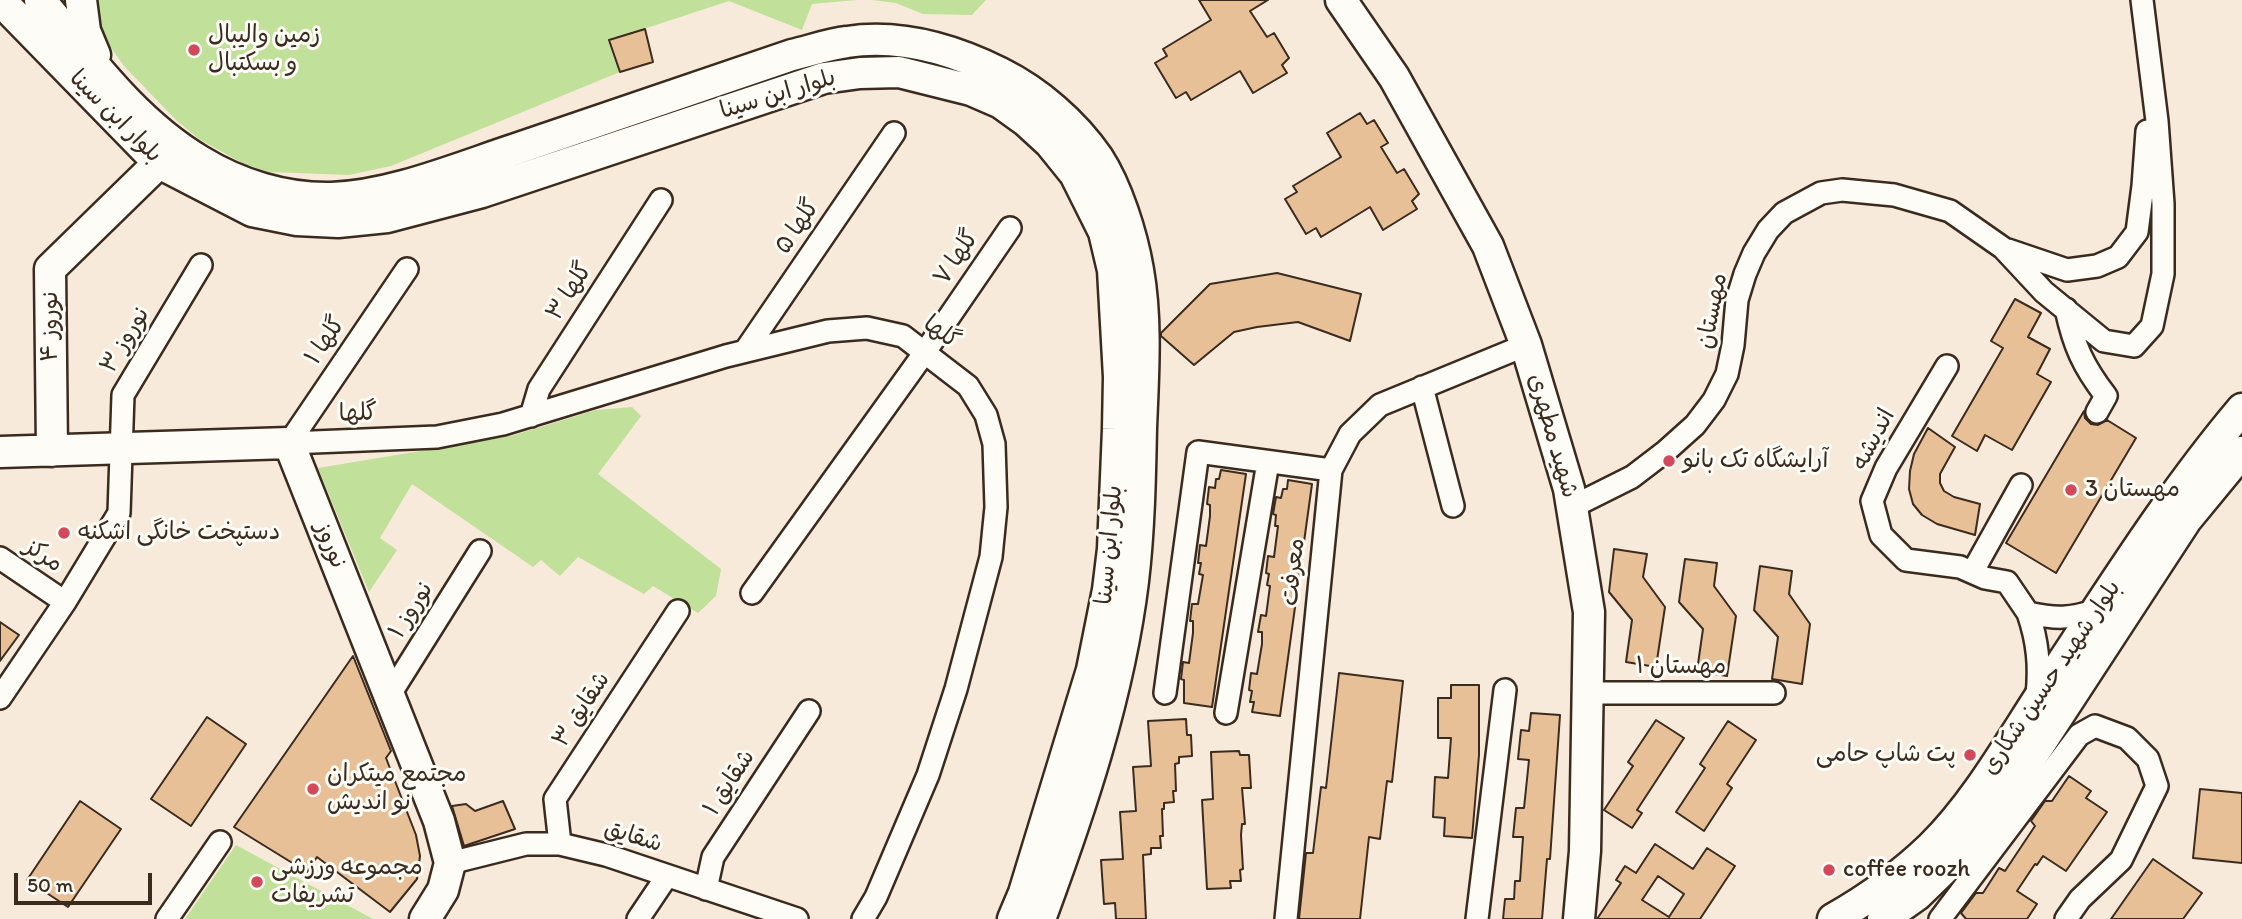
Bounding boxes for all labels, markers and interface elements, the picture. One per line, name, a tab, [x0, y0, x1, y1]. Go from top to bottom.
place label: زمین والیبال و بسکتبال	[208, 22, 320, 78]
marker: زمین والیبال و بسکتبال	[186, 42, 202, 58]
street label: بلوار ابن سینا	[717, 64, 839, 126]
street label: بلوار ابن سینا	[63, 65, 167, 169]
street label: گلها ۵	[769, 194, 827, 260]
street label: گلها ۷	[928, 225, 986, 291]
street label: گلها ۳	[541, 258, 599, 326]
street label: مهستان	[1692, 271, 1734, 351]
street label: نوروز ۴	[37, 290, 65, 362]
street label: نوروز ۳	[95, 301, 157, 379]
street label: گلها	[917, 310, 965, 356]
street label: گلها ۱	[299, 311, 353, 371]
street label: شهید مطهری	[1521, 371, 1583, 501]
street label: گلها	[338, 399, 378, 429]
street label: اندیشه	[1846, 404, 1902, 476]
place label: آرایشگاه تک بانو	[1683, 447, 1828, 475]
marker: آرایشگاه تک بانو	[1661, 453, 1677, 469]
place label: مهستان 3	[2085, 476, 2180, 504]
marker: مهستان 3	[2063, 482, 2079, 498]
street label: بلوار ابن سینا	[1090, 484, 1130, 606]
street label: نوروز	[308, 518, 352, 574]
place label: دستپخت خانگی اشکنه	[78, 519, 280, 547]
marker: دستپخت خانگی اشکنه	[56, 525, 72, 541]
street label: مرکز	[18, 533, 68, 579]
street label: معرفت	[1276, 537, 1312, 607]
street label: بلوار شهید حسین شکاری	[1976, 575, 2128, 781]
street label: نوروز ۱	[383, 576, 441, 644]
street label: مهستان ۱	[1636, 653, 1726, 681]
street label: شقایق ۳	[547, 667, 617, 753]
place label: پت شاپ حامی	[1816, 741, 1956, 769]
street label: شقایق ۱	[698, 744, 762, 822]
marker: پت شاپ حامی	[1962, 747, 1978, 763]
place label: مجتمع میتکران نو اندیش	[327, 761, 466, 817]
marker: مجتمع میتکران نو اندیش	[305, 781, 321, 797]
street label: شقایق	[601, 815, 665, 859]
place label: مجموعه ورزشی تشریفات	[271, 854, 423, 910]
place label: coffee roozh	[1843, 856, 1970, 884]
scale bar	[18, 860, 156, 904]
marker: coffee roozh	[1821, 862, 1837, 878]
text: 50 m	[27, 872, 73, 897]
marker: مجموعه ورزشی تشریفات	[249, 874, 265, 890]

